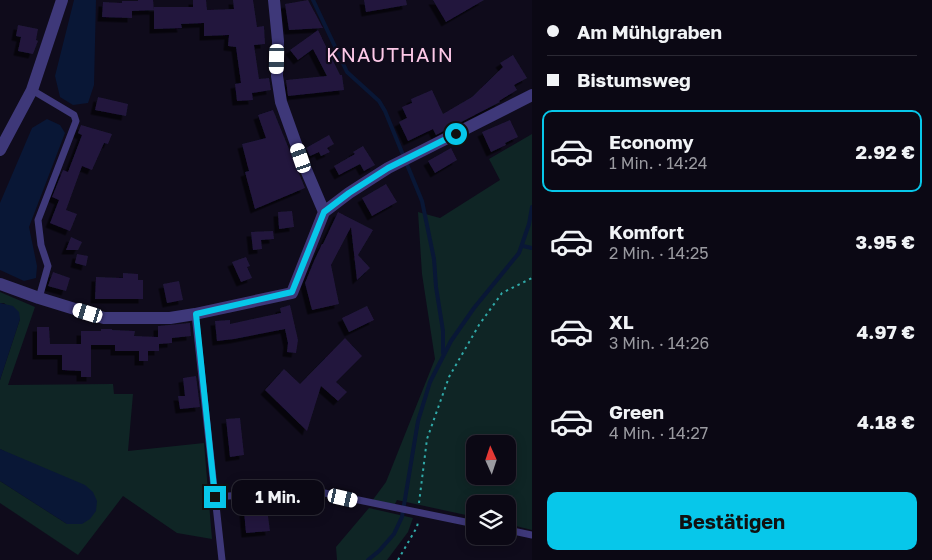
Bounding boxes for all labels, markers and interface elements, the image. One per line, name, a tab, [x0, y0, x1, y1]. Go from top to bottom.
text: Am Mühlgraben	[577, 20, 722, 43]
district label: KNAUTHAIN	[326, 42, 454, 66]
car	[269, 44, 284, 74]
text: Bistumsweg	[577, 68, 691, 91]
route start	[445, 123, 467, 145]
icon: car	[549, 129, 594, 174]
text: Economy	[609, 130, 694, 153]
text: 2.92 €	[856, 140, 915, 163]
car	[289, 141, 312, 175]
text: 1 Min. · 14:24	[609, 153, 708, 173]
icon: car	[549, 219, 594, 264]
text: Komfort	[609, 220, 684, 243]
text: 3.95 €	[856, 230, 915, 253]
text: 2 Min. · 14:25	[609, 243, 709, 263]
car	[71, 301, 104, 325]
icon: car	[549, 309, 594, 354]
text: XL	[609, 310, 634, 333]
text: 4.97 €	[856, 320, 915, 343]
text: 3 Min. · 14:26	[609, 333, 709, 353]
icon: car	[549, 399, 594, 444]
text: Green	[609, 400, 664, 423]
text: 4.18 €	[857, 410, 915, 433]
text: 4 Min. · 14:27	[609, 423, 708, 443]
north arrow	[466, 435, 516, 485]
map controls	[466, 435, 516, 545]
callout: 1 Min.	[232, 480, 325, 514]
route end	[204, 486, 226, 508]
text: 1 Min.	[255, 487, 301, 507]
car	[326, 487, 359, 509]
button: Bestätigen	[547, 492, 917, 550]
button: layers	[466, 495, 516, 545]

